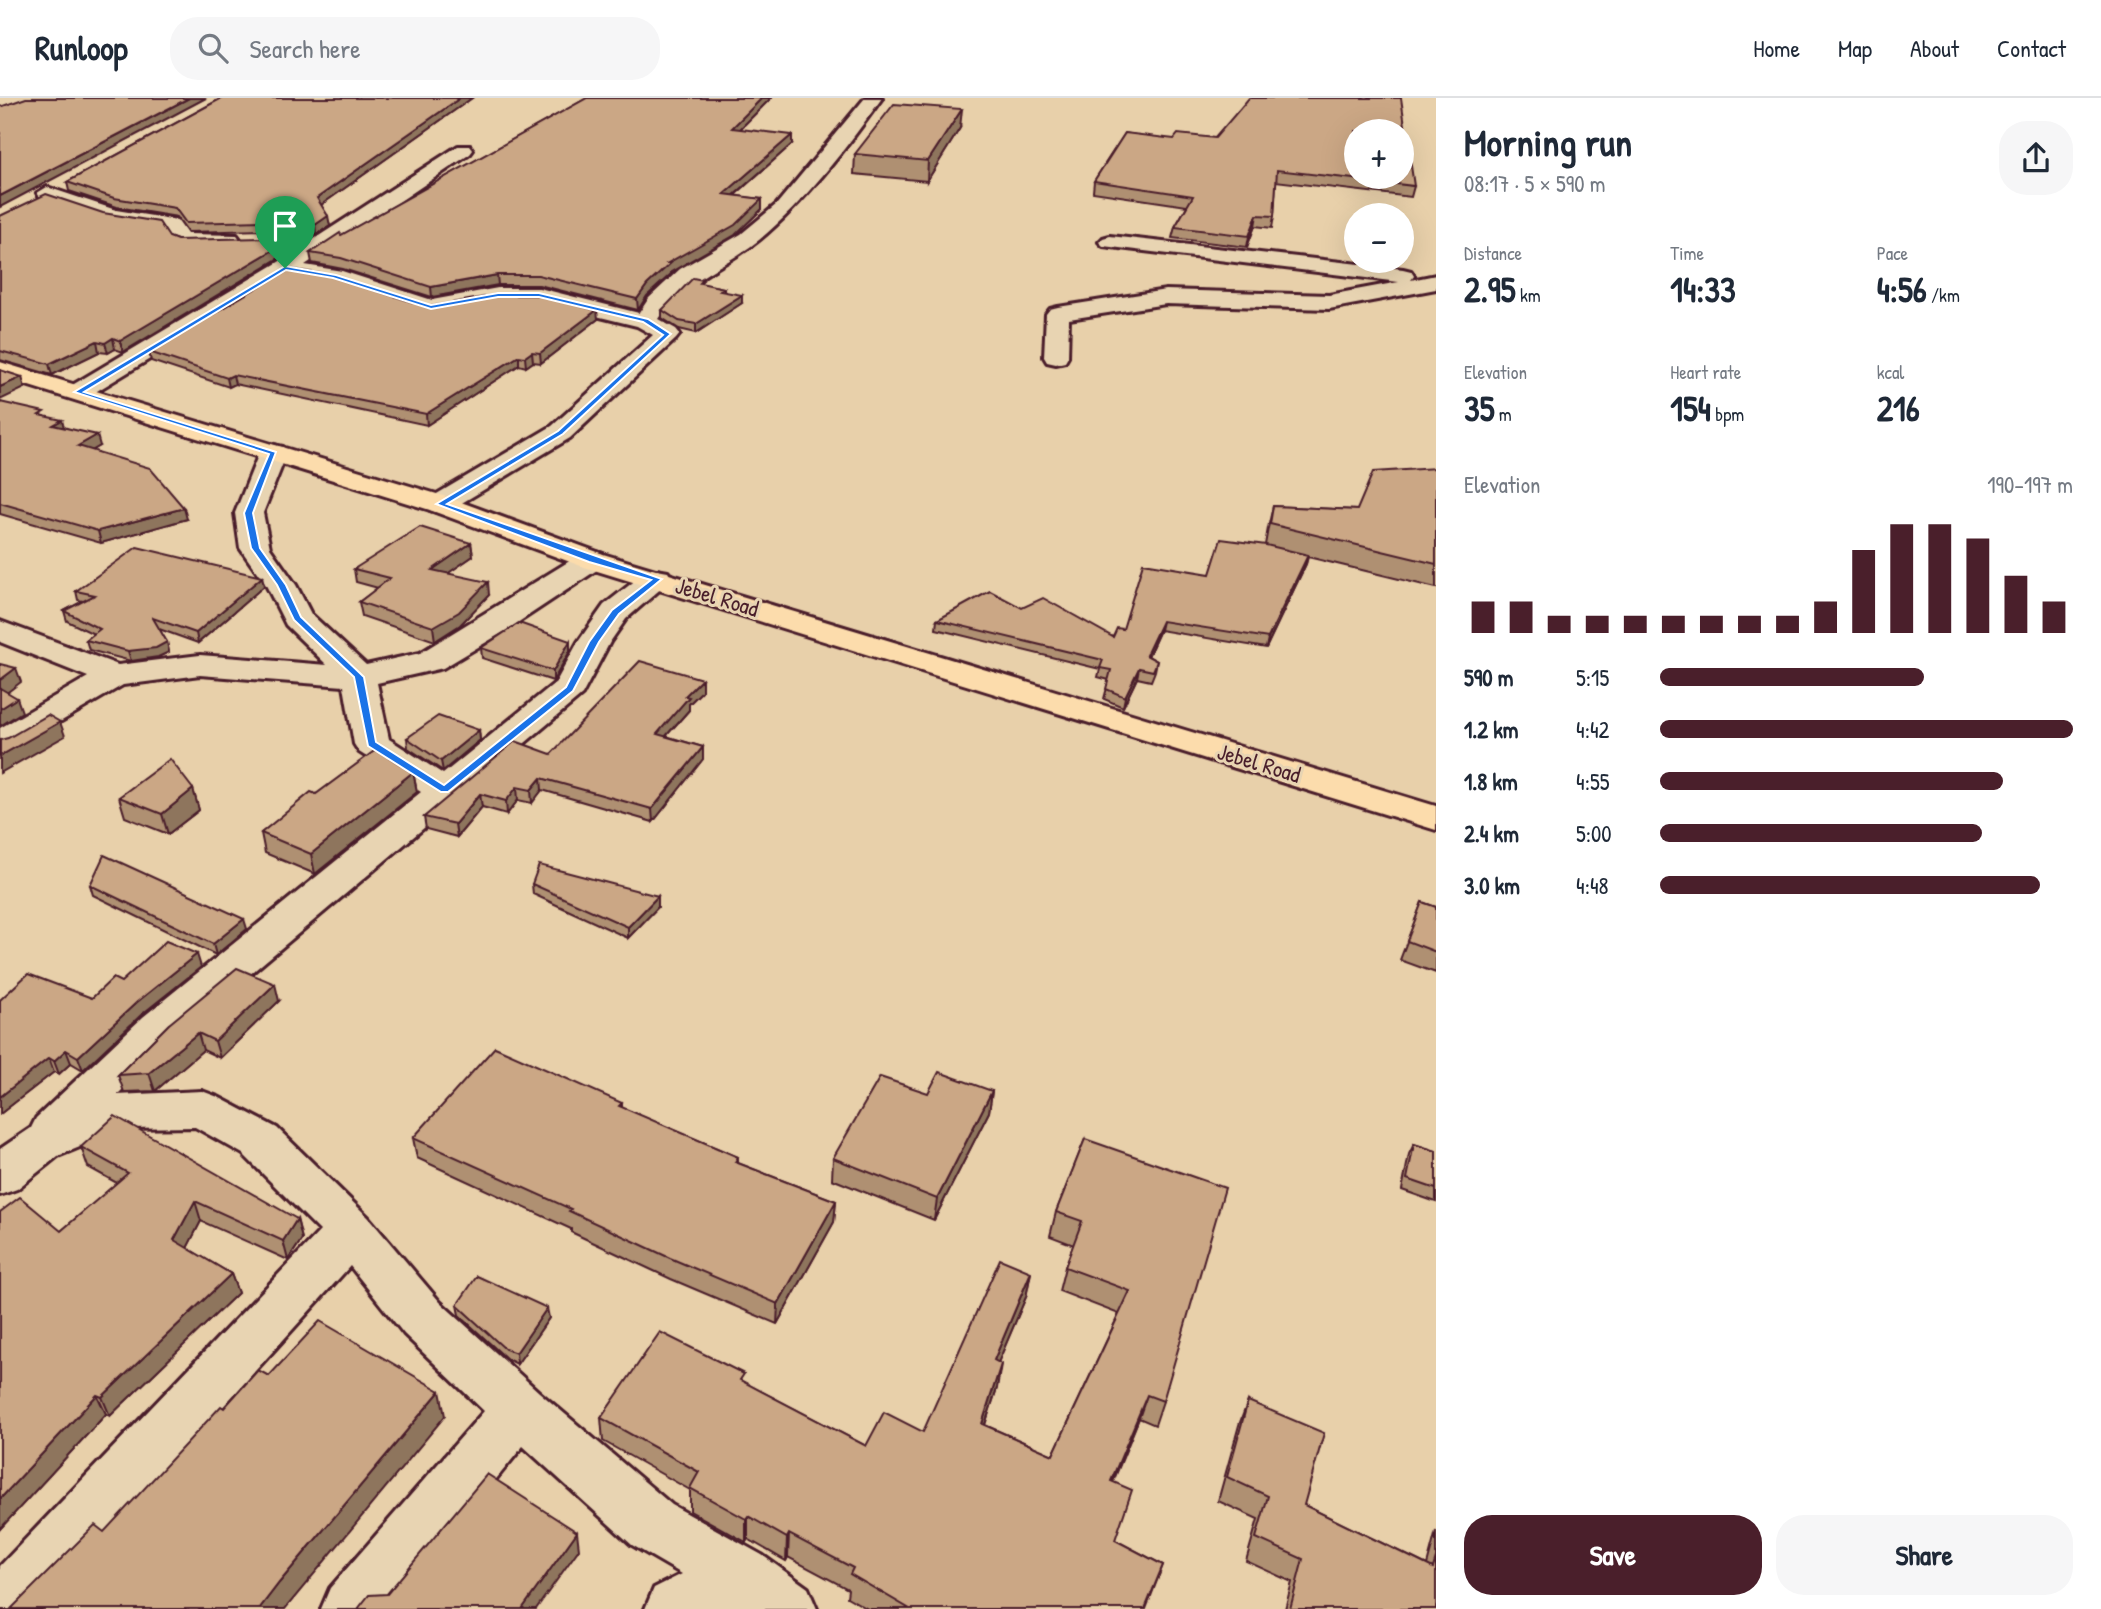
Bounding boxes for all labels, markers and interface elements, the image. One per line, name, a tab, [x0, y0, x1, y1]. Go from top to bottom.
search box	[170, 17, 660, 80]
text: Runloop	[35, 26, 128, 70]
icon: search	[194, 29, 232, 67]
text: Search here	[250, 31, 361, 66]
text: Home	[1753, 32, 1800, 64]
text: Map	[1838, 32, 1872, 64]
text: About	[1910, 32, 1959, 64]
text: Contact	[1997, 32, 2066, 64]
text: Morning run	[1464, 116, 1632, 168]
map controls	[1344, 119, 1414, 273]
button: +	[1344, 119, 1414, 189]
button: share	[1999, 121, 2073, 195]
text: 08:17 · 5 × 590 m	[1464, 168, 1606, 199]
pin	[255, 196, 315, 268]
button: −	[1344, 203, 1414, 273]
icon: arrive	[266, 207, 304, 245]
text: Distance	[1464, 240, 1522, 266]
text: Time	[1670, 240, 1704, 266]
text: Pace	[1877, 240, 1908, 266]
text: 2.95	[1464, 266, 1516, 313]
text: 14:33	[1670, 266, 1736, 313]
text: 4:56	[1877, 266, 1927, 313]
text: km	[1516, 282, 1541, 308]
text: /km	[1927, 282, 1960, 308]
text: Elevation	[1464, 359, 1527, 385]
text: Heart rate	[1670, 359, 1741, 385]
text: kcal	[1877, 359, 1904, 385]
text: 35	[1464, 385, 1495, 432]
text: 154	[1670, 385, 1711, 432]
text: 216	[1877, 385, 1920, 432]
text: m	[1495, 401, 1512, 427]
text: bpm	[1711, 401, 1744, 427]
text: Elevation	[1464, 469, 1540, 500]
text: 190–197 m	[1987, 469, 2073, 500]
street label: Jebel Road	[672, 569, 763, 624]
text: 590 m	[1464, 662, 1513, 693]
text: 5:15	[1576, 662, 1609, 693]
text: 1.2 km	[1464, 714, 1519, 745]
text: 4:42	[1576, 714, 1609, 745]
street label: Jebel Road	[1214, 735, 1305, 790]
text: 1.8 km	[1464, 766, 1518, 797]
text: 4:55	[1576, 766, 1609, 797]
text: 2.4 km	[1464, 818, 1519, 849]
text: 5:00	[1576, 818, 1612, 849]
text: 3.0 km	[1464, 870, 1520, 901]
text: 4:48	[1576, 870, 1609, 901]
button: Save	[1464, 1515, 1762, 1595]
button: Share	[1776, 1515, 2073, 1595]

